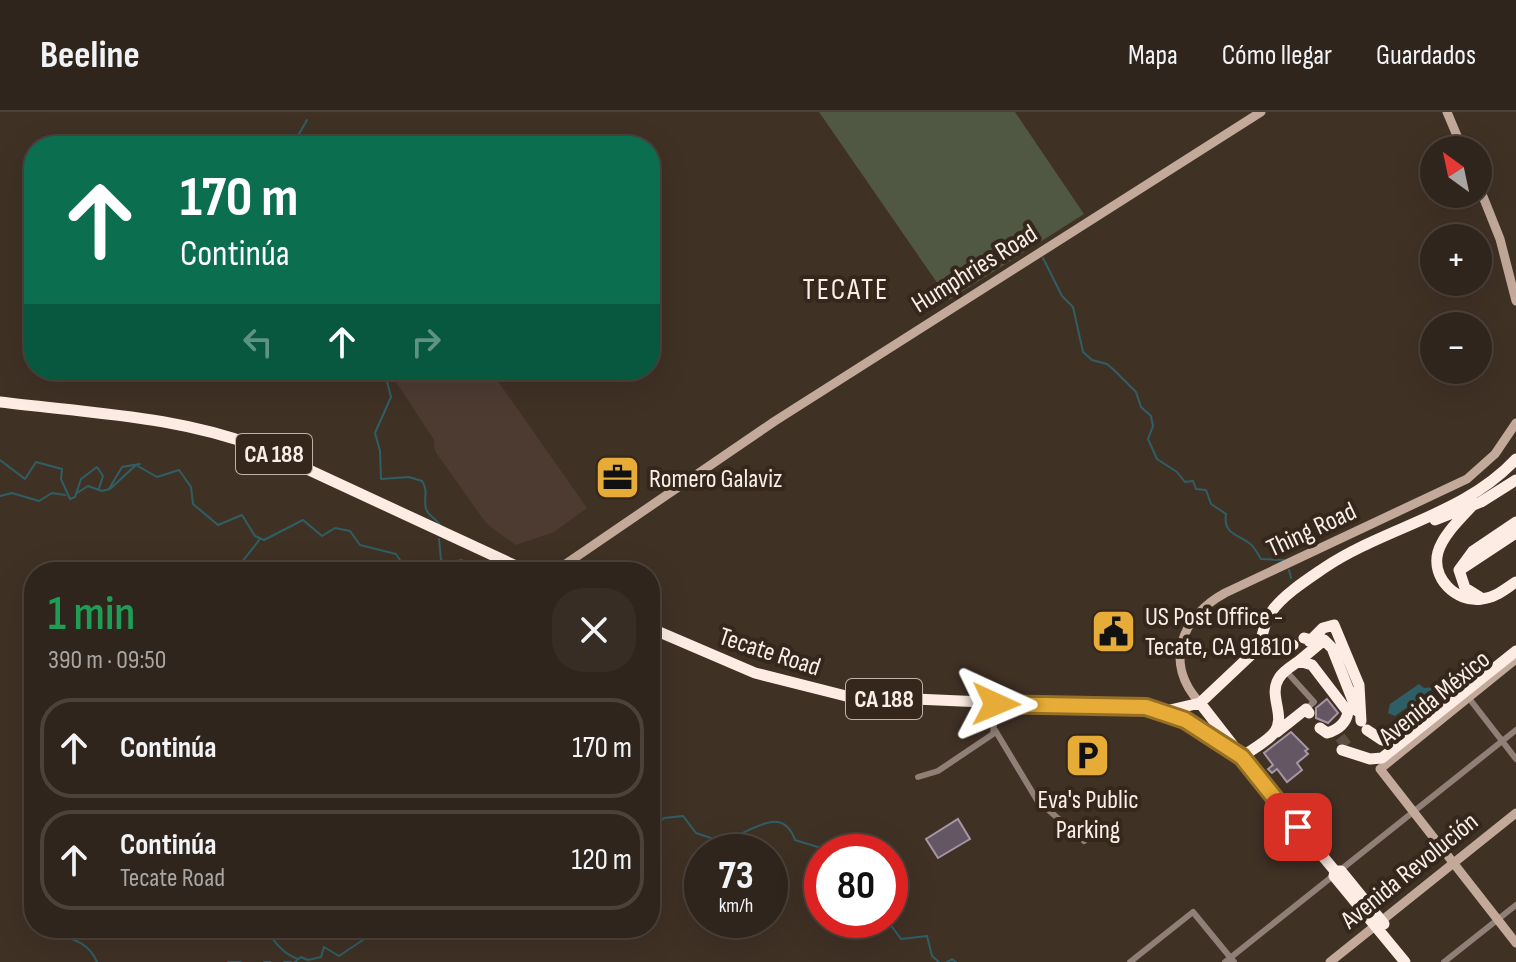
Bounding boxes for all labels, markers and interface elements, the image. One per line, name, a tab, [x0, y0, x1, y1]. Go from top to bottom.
text: Beeline	[40, 33, 140, 78]
text: Mapa	[1128, 39, 1178, 72]
text: Cómo llegar	[1222, 39, 1332, 72]
text: Guardados	[1376, 39, 1476, 72]
north arrow	[1420, 136, 1492, 208]
map controls	[1420, 136, 1492, 384]
text: 170 m	[180, 165, 298, 232]
icon: ahead	[48, 168, 152, 272]
street label: Humphries Road	[906, 218, 1043, 320]
button: +	[1420, 224, 1492, 296]
text: Continúa	[180, 233, 290, 276]
district label: TECATE	[803, 272, 889, 308]
button: −	[1420, 312, 1492, 384]
icon: left	[236, 320, 280, 364]
icon: ahead	[320, 320, 364, 364]
icon: right	[404, 320, 448, 364]
road number: CA 188	[236, 434, 312, 474]
office icon: Romero Galaviz	[594, 454, 642, 502]
place label: Romero Galaviz	[649, 464, 782, 495]
street label: Thing Road	[1262, 496, 1361, 565]
text: 1 min	[48, 586, 135, 643]
button: close	[552, 588, 636, 672]
place label: US Post Office - Tecate, CA 91810	[1145, 602, 1292, 663]
public building icon: US Post Office - Tecate, CA 91810	[1090, 607, 1138, 655]
street label: Tecate Road	[715, 621, 824, 683]
street label: Avenida México	[1373, 644, 1497, 753]
text: 390 m · 09:50	[48, 645, 166, 676]
position arrow	[954, 662, 1038, 746]
road number: CA 188	[846, 679, 922, 719]
icon: ahead	[52, 726, 96, 770]
text: Continúa	[120, 730, 216, 766]
text: 170 m	[572, 730, 632, 766]
parking icon: Eva's Public Parking	[1064, 732, 1112, 780]
place label: Eva's Public Parking	[1037, 785, 1139, 846]
pin	[1264, 793, 1332, 861]
icon: arrive	[1276, 805, 1320, 849]
street label: Avenida Revolución	[1334, 806, 1485, 937]
text: Continúa	[120, 827, 216, 863]
speed limit sign: 80	[804, 834, 908, 938]
icon: ahead	[52, 838, 96, 882]
text: 120 m	[571, 842, 632, 878]
text: 73	[718, 852, 754, 900]
text: Tecate Road	[120, 863, 225, 894]
text: km/h	[719, 894, 753, 918]

